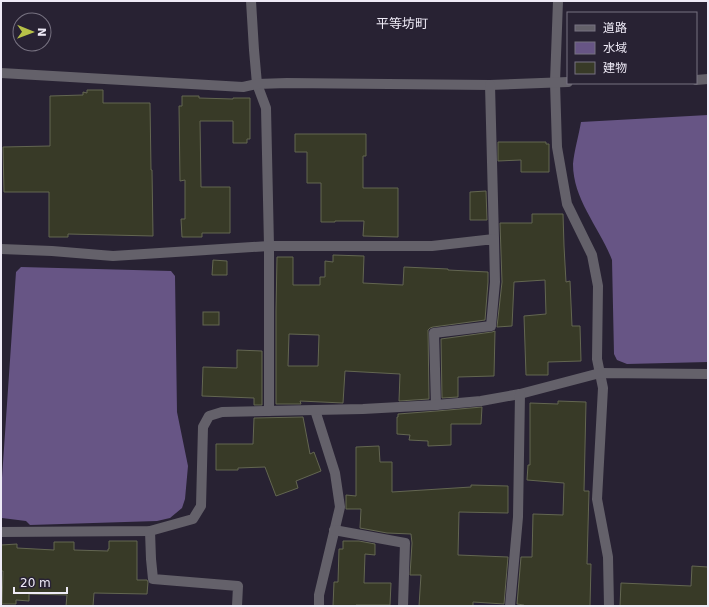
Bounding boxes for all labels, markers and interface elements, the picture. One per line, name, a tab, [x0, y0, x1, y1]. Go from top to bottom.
north arrow	[12, 12, 52, 52]
legend	[567, 12, 697, 84]
district label: 平等坊町	[376, 16, 428, 31]
text: 道路	[603, 21, 627, 35]
text: N	[35, 27, 48, 37]
text: 水域	[603, 41, 627, 55]
text: 建物	[603, 61, 627, 75]
scale bar	[14, 569, 67, 595]
text: 20 m	[20, 576, 51, 590]

